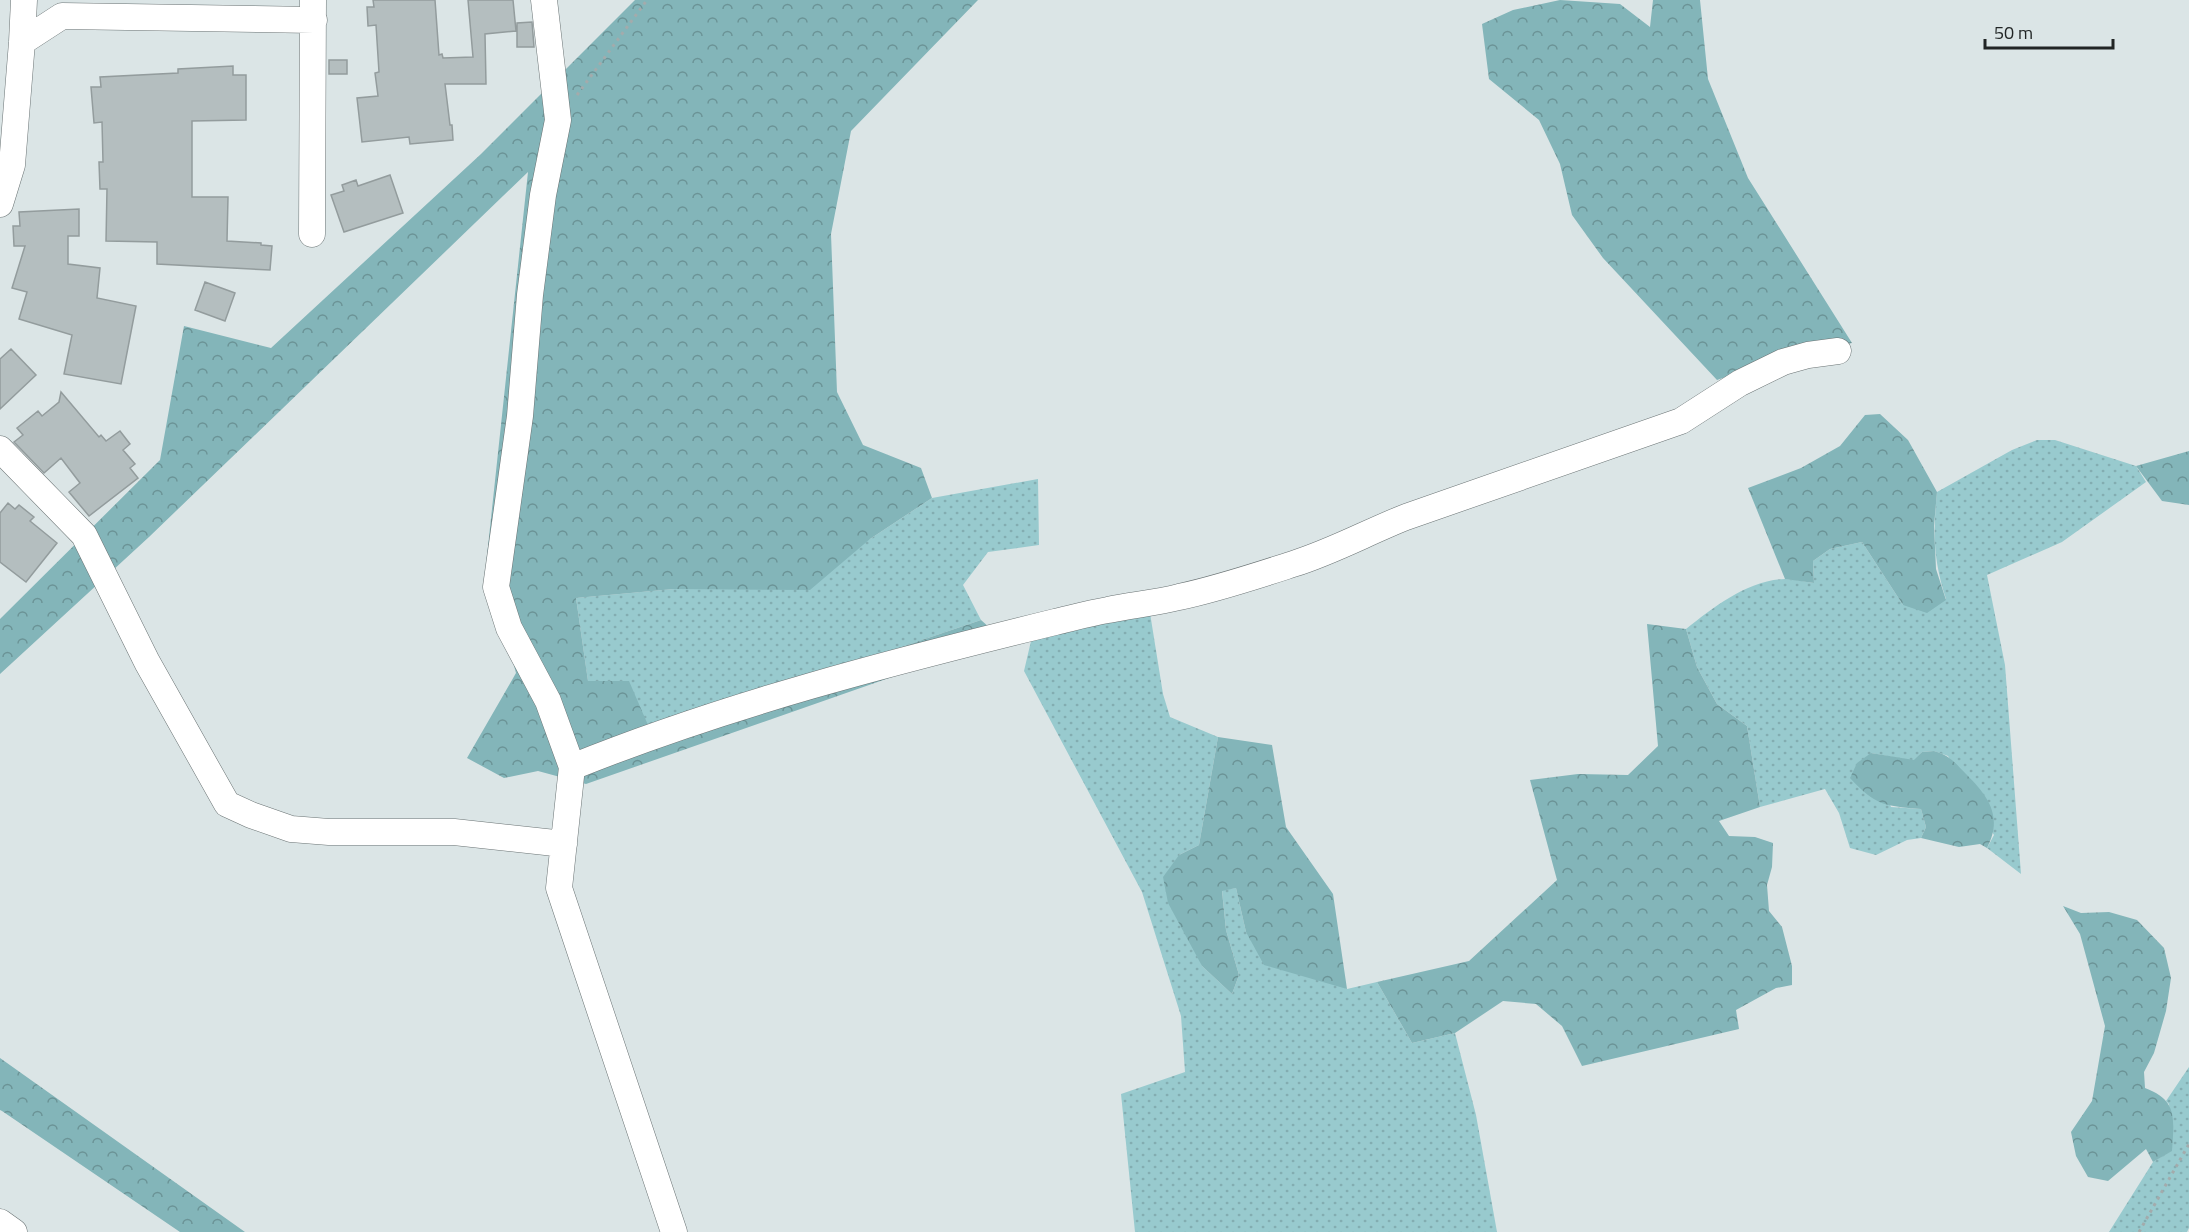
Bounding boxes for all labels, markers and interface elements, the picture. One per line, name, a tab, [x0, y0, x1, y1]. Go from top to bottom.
scale bar	[1985, 12, 2112, 50]
text: 50 m	[1994, 19, 2033, 46]

